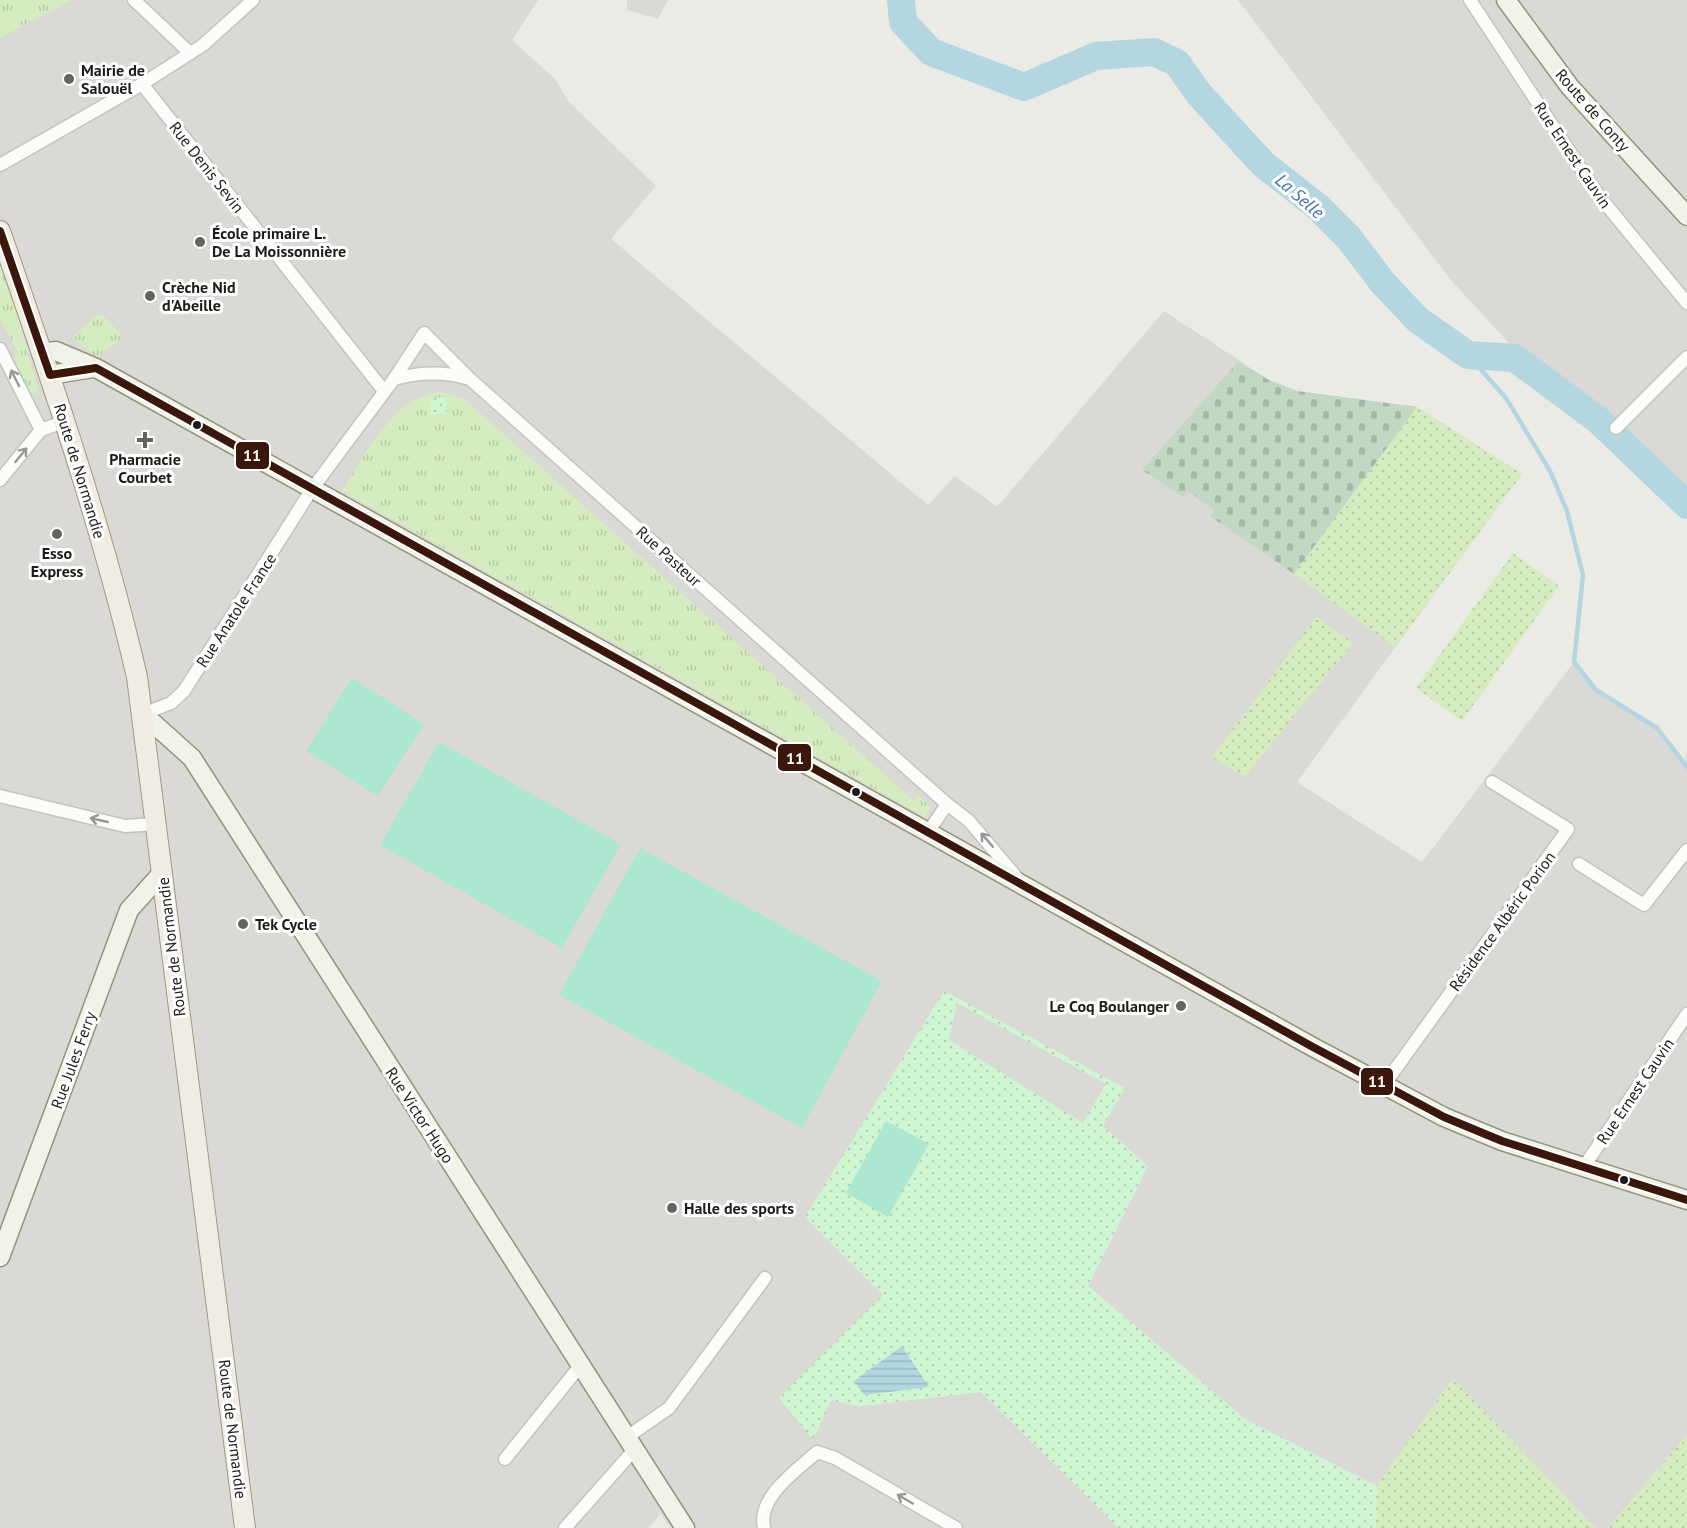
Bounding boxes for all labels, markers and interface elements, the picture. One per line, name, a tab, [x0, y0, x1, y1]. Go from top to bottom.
place label: Mairie de Salouël	[81, 60, 145, 98]
street label: Route de Conty	[1552, 64, 1635, 156]
marker: Mairie de Salouël	[62, 72, 76, 86]
street label: Rue Ernest Cauvin	[1530, 98, 1616, 212]
street label: Rue Denis Sevin	[165, 117, 249, 217]
water label: La Selle	[1271, 169, 1330, 224]
place label: École primaire L. De La Moissonnière	[212, 223, 346, 261]
marker: École primaire L. De La Moissonnière	[193, 235, 207, 249]
place label: Crèche Nid d'Abeille	[162, 277, 236, 315]
marker: Crèche Nid d'Abeille	[143, 289, 157, 303]
one-way arrow	[8, 369, 20, 387]
street label: Route de Normandie	[50, 401, 110, 541]
unlabelled marker	[191, 419, 203, 431]
marker: Pharmacie Courbet	[138, 433, 152, 447]
line badge: 11	[235, 441, 270, 470]
text: 11	[243, 445, 261, 465]
one-way arrow	[14, 447, 27, 463]
place label: Pharmacie Courbet	[109, 449, 181, 487]
street label: Rue Pasteur	[632, 522, 706, 591]
marker: Esso Express	[50, 527, 64, 541]
place label: Esso Express	[31, 543, 84, 581]
street label: Rue Anatole France	[192, 549, 280, 671]
line badge: 11	[777, 743, 812, 772]
text: 11	[786, 748, 804, 768]
unlabelled marker	[850, 786, 862, 798]
one-way arrow	[90, 814, 109, 826]
one-way arrow	[980, 833, 994, 848]
street label: Résidence Albéric Porion	[1445, 847, 1559, 995]
street label: Route de Normandie	[153, 876, 189, 1018]
place label: Tek Cycle	[255, 914, 317, 934]
marker: Tek Cycle	[236, 917, 250, 931]
place label: Le Coq Boulanger	[1049, 996, 1169, 1016]
marker: Le Coq Boulanger	[1174, 999, 1188, 1013]
street label: Rue Jules Ferry	[46, 1008, 100, 1111]
street label: Rue Ernest Cauvin	[1592, 1034, 1678, 1148]
street label: Rue Victor Hugo	[382, 1063, 458, 1167]
line badge: 11	[1360, 1067, 1394, 1096]
text: 11	[1368, 1071, 1386, 1091]
unlabelled marker	[1618, 1174, 1630, 1186]
place label: Halle des sports	[684, 1198, 794, 1218]
marker: Halle des sports	[665, 1201, 679, 1215]
street label: Route de Normandie	[215, 1358, 251, 1500]
one-way arrow	[897, 1492, 914, 1504]

